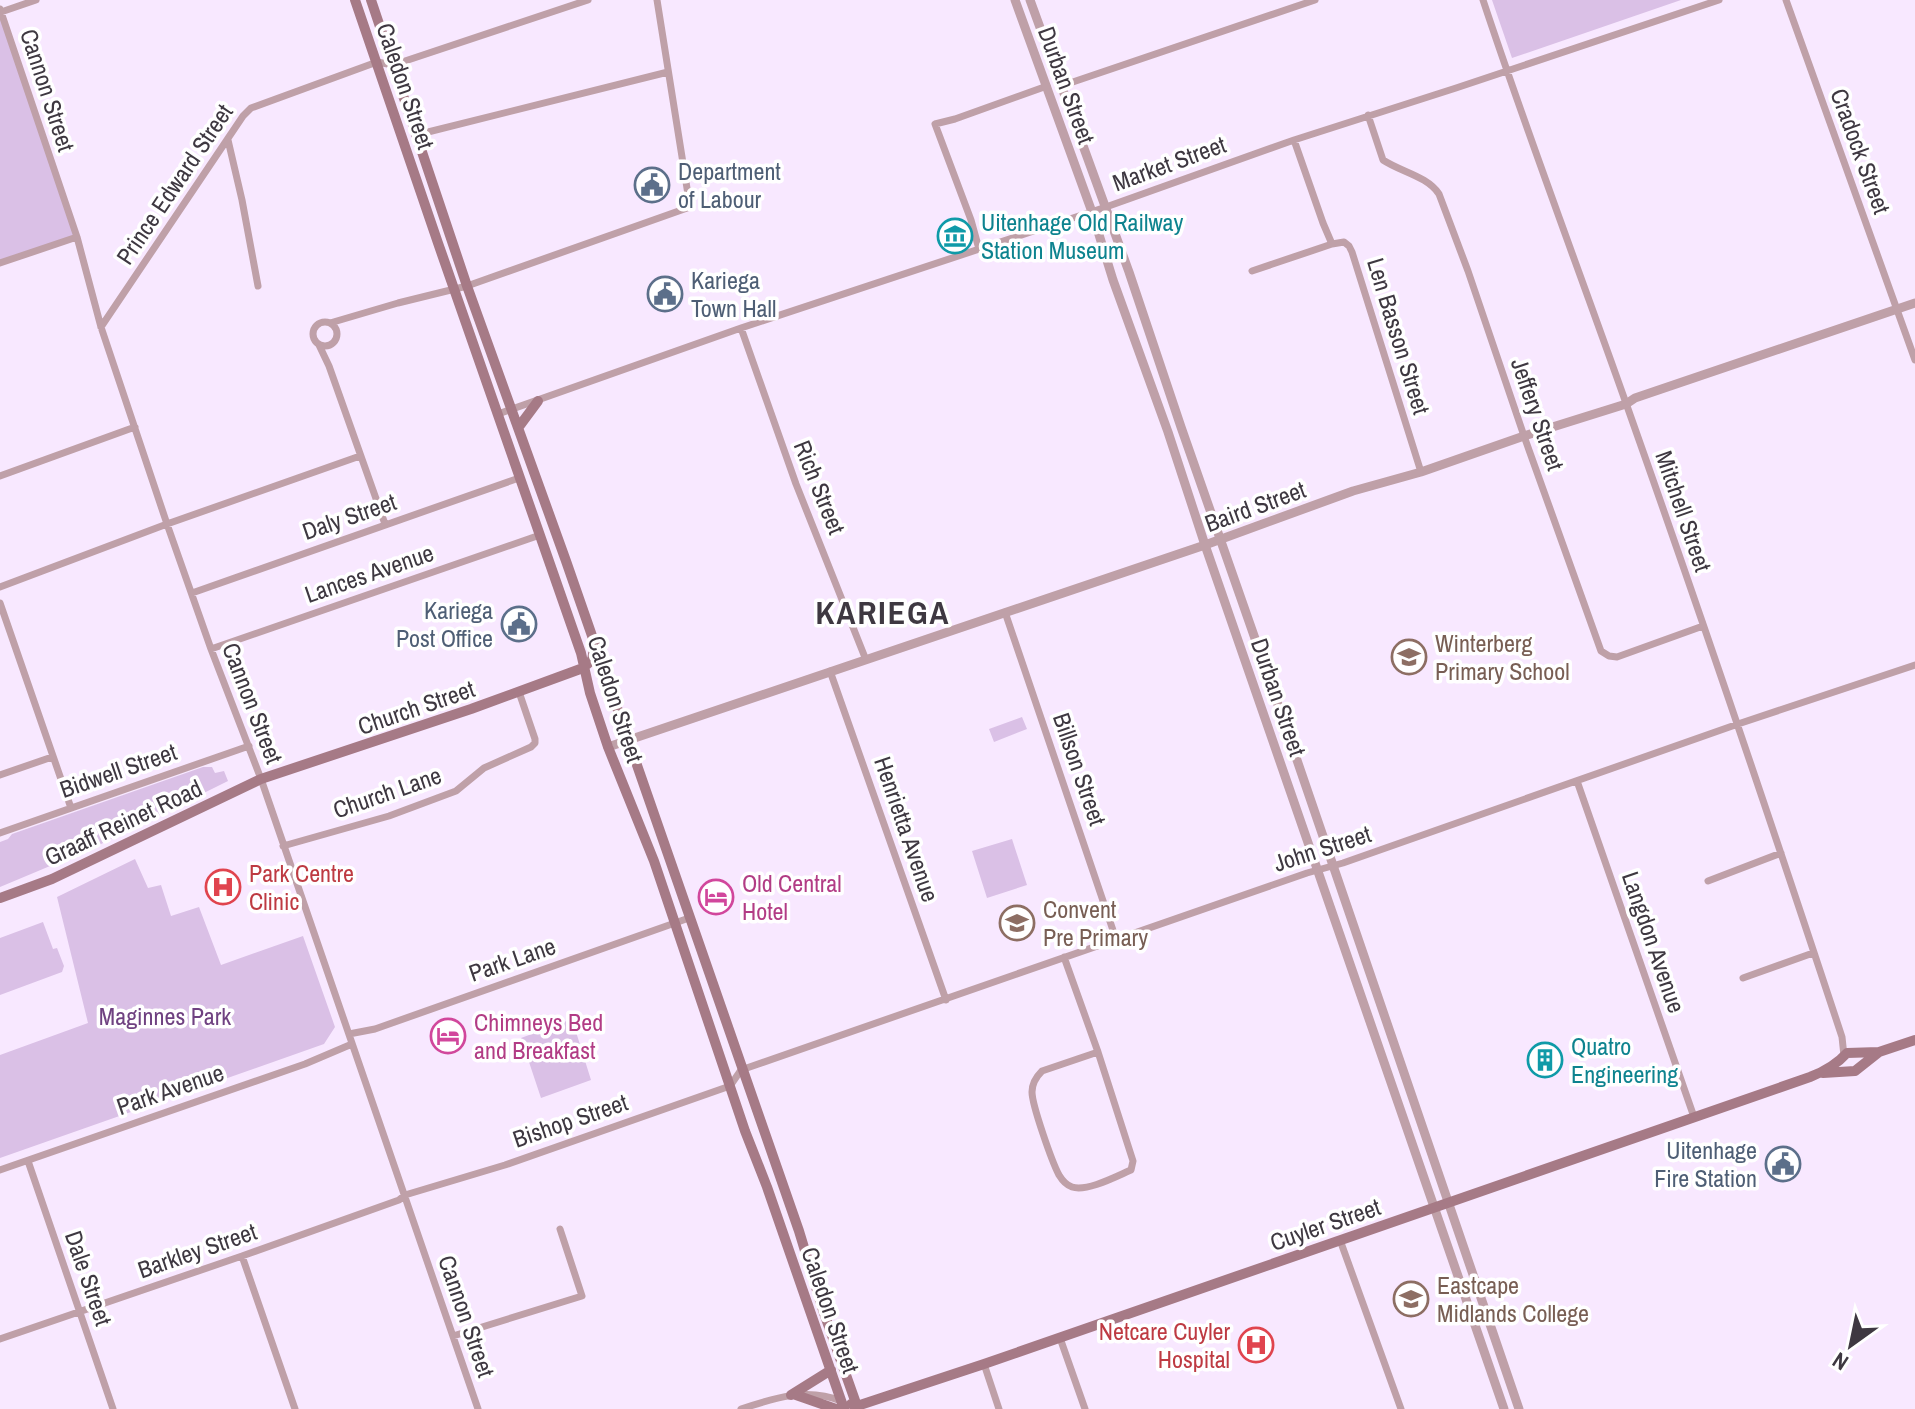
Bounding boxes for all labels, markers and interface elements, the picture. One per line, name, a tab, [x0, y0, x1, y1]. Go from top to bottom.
street label: Caledon Street	[370, 19, 443, 154]
street label: Durban Street	[1031, 22, 1103, 149]
street label: Cannon Street	[13, 25, 83, 156]
street label: Cradock Street	[1824, 84, 1899, 219]
street label: Prince Edward Street	[108, 97, 240, 270]
street label: Market Street	[1108, 128, 1230, 198]
place label: Department of Labour	[678, 155, 781, 215]
public building icon: Department of Labour	[633, 166, 671, 204]
place label: Uitenhage Old Railway Station Museum	[981, 206, 1184, 266]
museum icon: Uitenhage Old Railway Station Museum	[936, 217, 974, 255]
street label: Len Basson Street	[1360, 254, 1438, 419]
place label: Kariega Town Hall	[691, 264, 776, 324]
public building icon: Kariega Town Hall	[646, 275, 684, 313]
street label: Jeffery Street	[1504, 354, 1572, 475]
street label: Rich Street	[787, 435, 853, 539]
street label: Mitchell Street	[1648, 446, 1720, 576]
street label: Baird Street	[1200, 473, 1310, 539]
street label: Daly Street	[298, 485, 401, 547]
street label: Lances Avenue	[300, 536, 438, 610]
district label: KARIEGA	[816, 591, 951, 634]
place label: Kariega Post Office	[396, 594, 493, 654]
public building icon: Kariega Post Office	[500, 605, 538, 643]
place label: Winterberg Primary School	[1435, 627, 1570, 687]
street label: Caledon Street	[580, 632, 652, 767]
street label: Durban Street	[1244, 634, 1314, 761]
street label: Cannon Street	[215, 638, 291, 768]
school or university icon: Winterberg Primary School	[1390, 638, 1428, 676]
street label: Church Street	[353, 672, 479, 742]
street label: Billson Street	[1046, 708, 1114, 830]
street label: Bidwell Street	[55, 735, 181, 805]
street label: Henrietta Avenue	[867, 752, 947, 906]
street label: Church Lane	[329, 759, 445, 825]
street label: Graaff Reinet Road	[39, 772, 207, 872]
street label: John Street	[1269, 817, 1375, 879]
place label: Park Centre Clinic	[249, 857, 354, 917]
place label: Old Central Hotel	[742, 867, 842, 927]
street label: Langdon Avenue	[1615, 867, 1693, 1017]
hospital icon: Park Centre Clinic	[204, 868, 242, 906]
hotel icon: Old Central Hotel	[697, 878, 735, 916]
place label: Convent Pre Primary	[1043, 893, 1148, 953]
school or university icon: Convent Pre Primary	[998, 904, 1036, 942]
street label: Park Lane	[464, 929, 560, 989]
park label: Maginnes Park	[99, 1000, 231, 1032]
place label: Chimneys Bed and Breakfast	[474, 1006, 603, 1066]
hotel icon: Chimneys Bed and Breakfast	[429, 1017, 467, 1055]
place label: Quatro Engineering	[1571, 1030, 1678, 1090]
building icon: Quatro Engineering	[1526, 1041, 1564, 1079]
street label: Park Avenue	[112, 1056, 228, 1122]
street label: Bishop Street	[508, 1085, 632, 1155]
place label: Uitenhage Fire Station	[1654, 1134, 1757, 1194]
public building icon: Uitenhage Fire Station	[1764, 1145, 1802, 1183]
street label: Cuyler Street	[1265, 1190, 1385, 1258]
street label: Barkley Street	[133, 1215, 261, 1285]
street label: Dale Street	[58, 1226, 120, 1330]
street label: Caledon Street	[795, 1243, 868, 1378]
street label: Cannon Street	[431, 1251, 503, 1382]
place label: Eastcape Midlands College	[1437, 1269, 1589, 1329]
school or university icon: Eastcape Midlands College	[1392, 1280, 1430, 1318]
north arrow	[1811, 1305, 1891, 1385]
place label: Netcare Cuyler Hospital	[1099, 1315, 1230, 1375]
hospital icon: Netcare Cuyler Hospital	[1237, 1326, 1275, 1364]
text: N	[1826, 1346, 1854, 1378]

